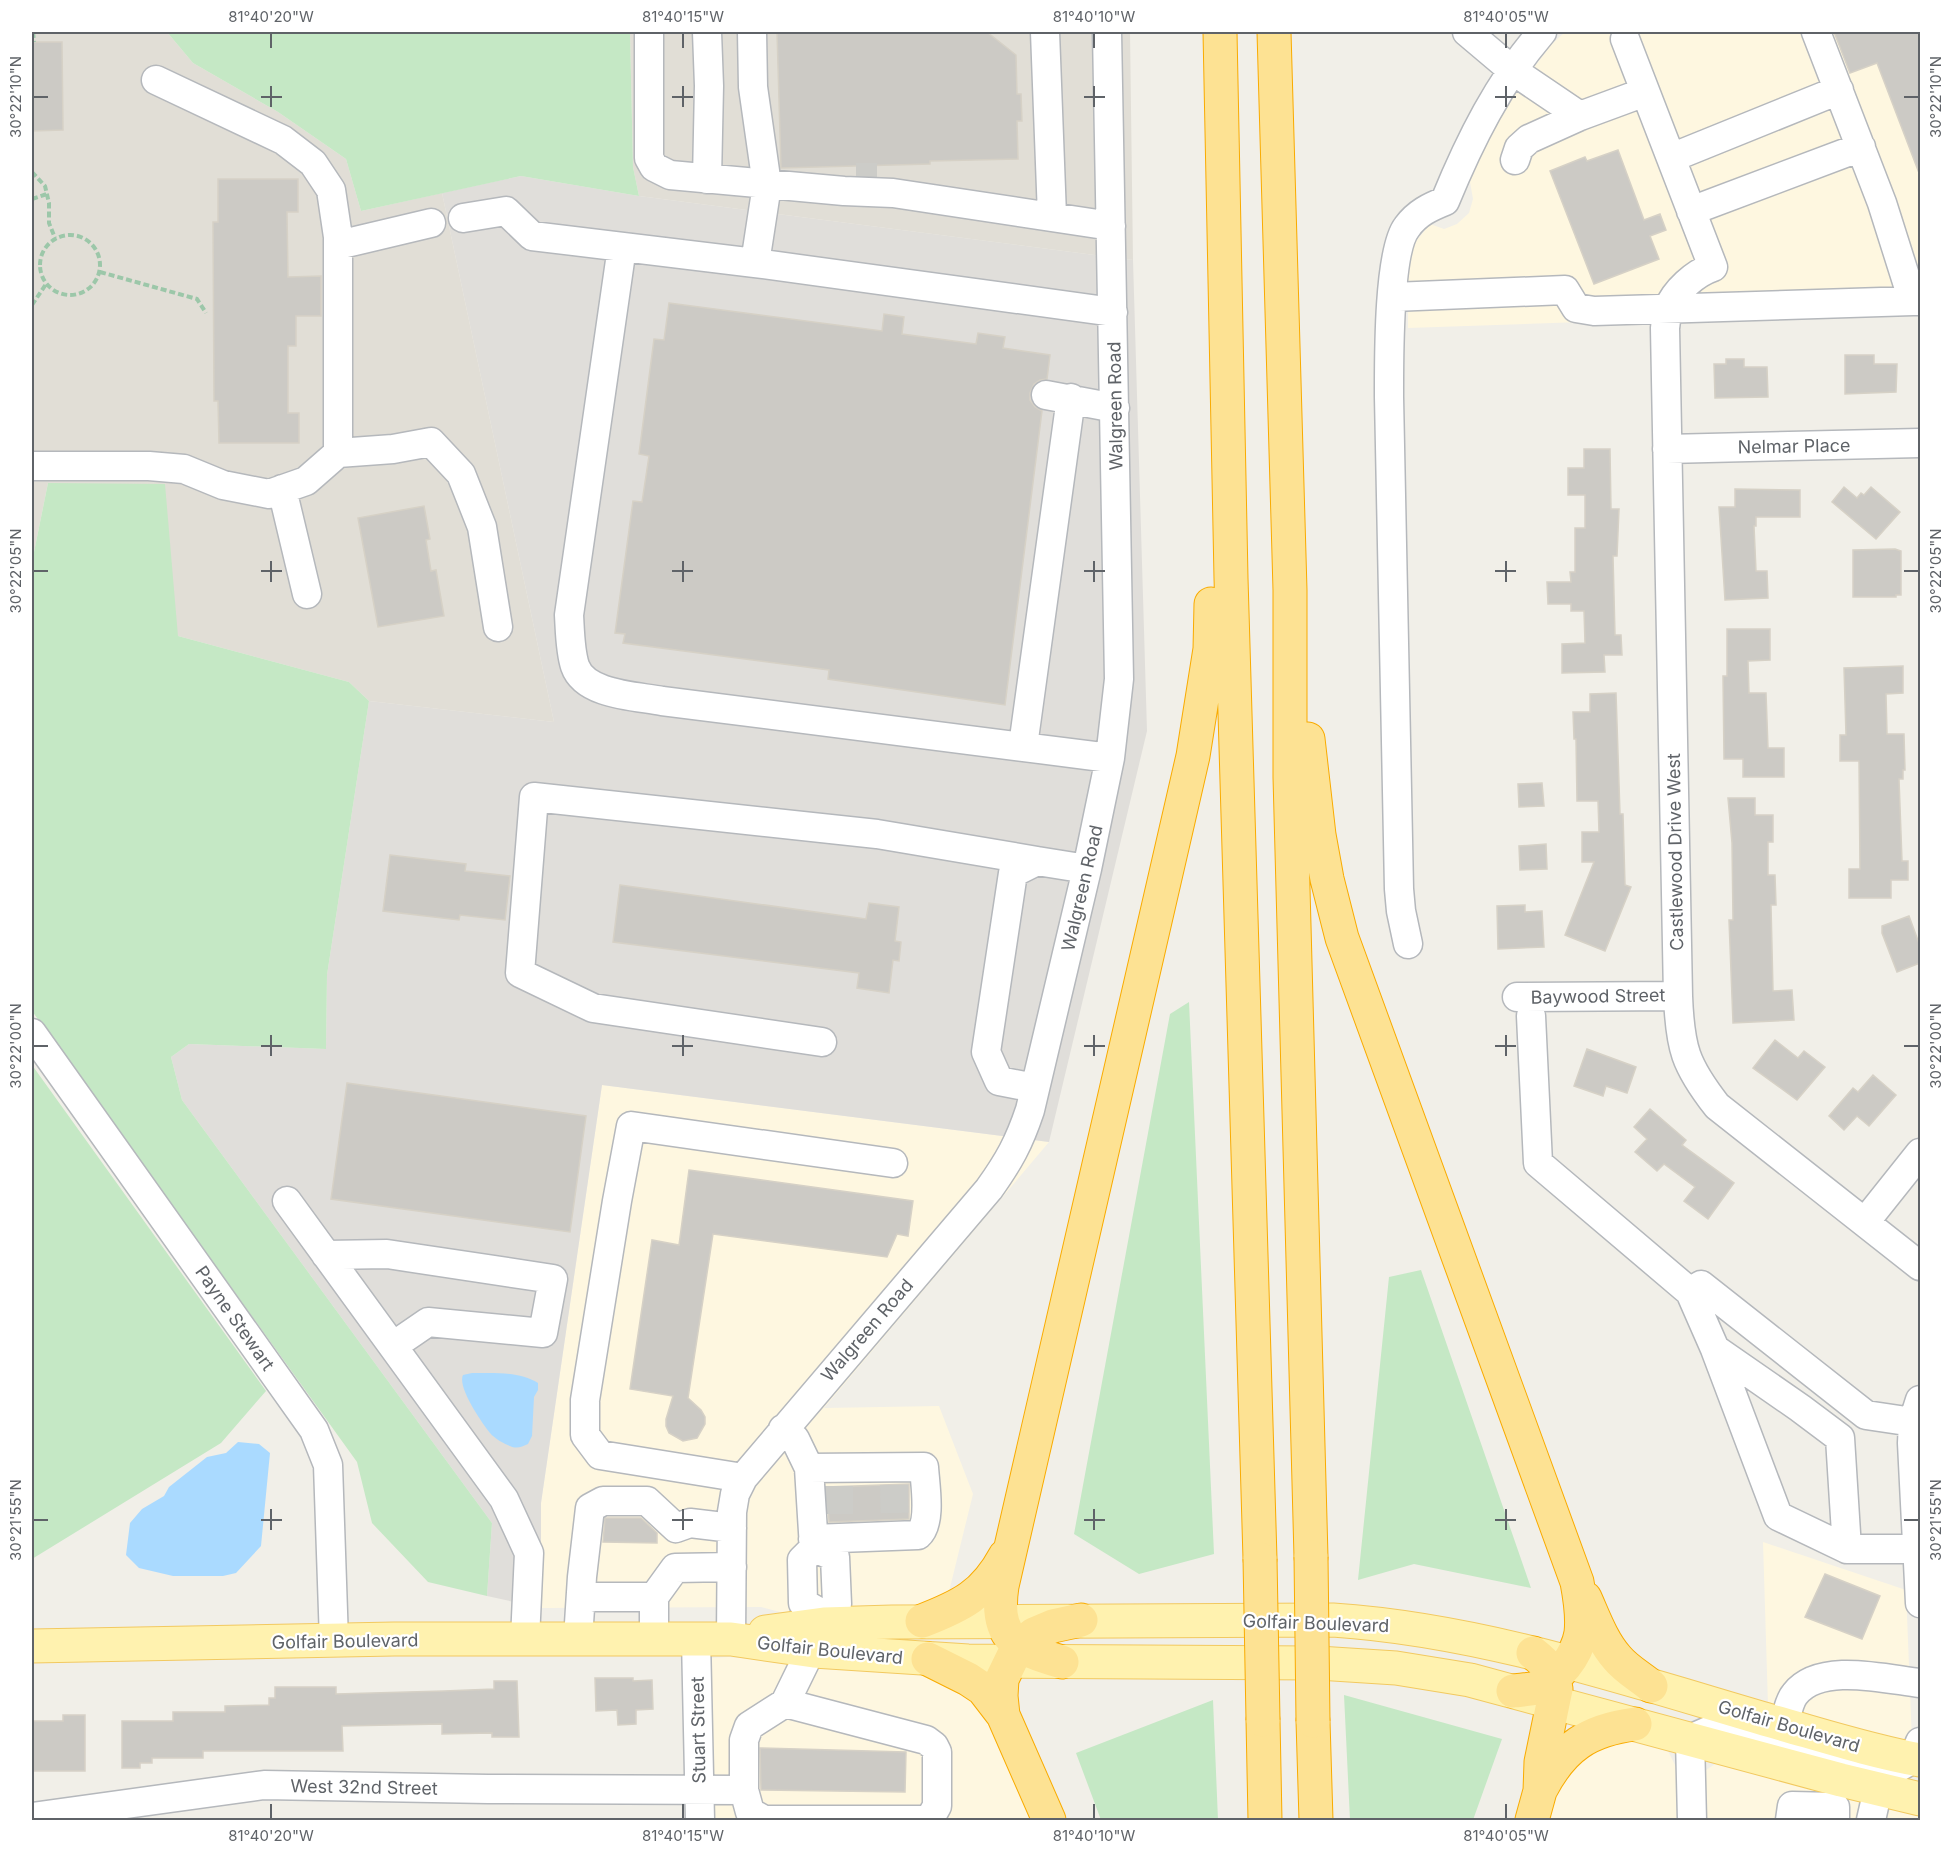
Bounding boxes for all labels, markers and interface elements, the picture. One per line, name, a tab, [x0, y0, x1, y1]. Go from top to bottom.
text: 81°40'20"W	[228, 7, 314, 26]
text: 81°40'15"W	[642, 7, 724, 26]
text: 81°40'10"W	[1053, 7, 1135, 26]
text: 81°40'05"W	[1463, 7, 1549, 26]
text: 30°22'10"N	[6, 56, 25, 138]
text: 30°22'10"N	[1926, 56, 1945, 138]
street label: Walgreen Road	[1103, 341, 1127, 471]
street label: Nelmar Place	[1737, 435, 1851, 457]
text: 30°22'05"N	[6, 528, 25, 614]
text: 30°22'05"N	[1926, 528, 1945, 614]
street label: Castlewood Drive West	[1663, 753, 1687, 951]
street label: Walgreen Road	[1057, 823, 1107, 953]
street label: Baywood Street	[1531, 984, 1666, 1008]
text: 30°22'00"N	[6, 1003, 25, 1089]
text: 30°22'00"N	[1926, 1003, 1945, 1089]
street label: Payne Stewart	[191, 1262, 279, 1374]
street label: Walgreen Road	[817, 1274, 917, 1386]
text: 30°21'55"N	[6, 1479, 25, 1561]
text: 30°21'55"N	[1926, 1479, 1945, 1561]
street label: Golfair Boulevard	[1242, 1610, 1390, 1636]
street label: Golfair Boulevard	[272, 1629, 418, 1653]
street label: Golfair Boulevard	[756, 1632, 904, 1668]
street label: Stuart Street	[687, 1676, 709, 1784]
street label: Golfair Boulevard	[1716, 1696, 1862, 1756]
street label: West 32nd Street	[290, 1775, 438, 1799]
text: 81°40'20"W	[228, 1826, 314, 1845]
text: 81°40'15"W	[642, 1826, 724, 1845]
text: 81°40'10"W	[1053, 1826, 1135, 1845]
text: 81°40'05"W	[1463, 1826, 1549, 1845]

